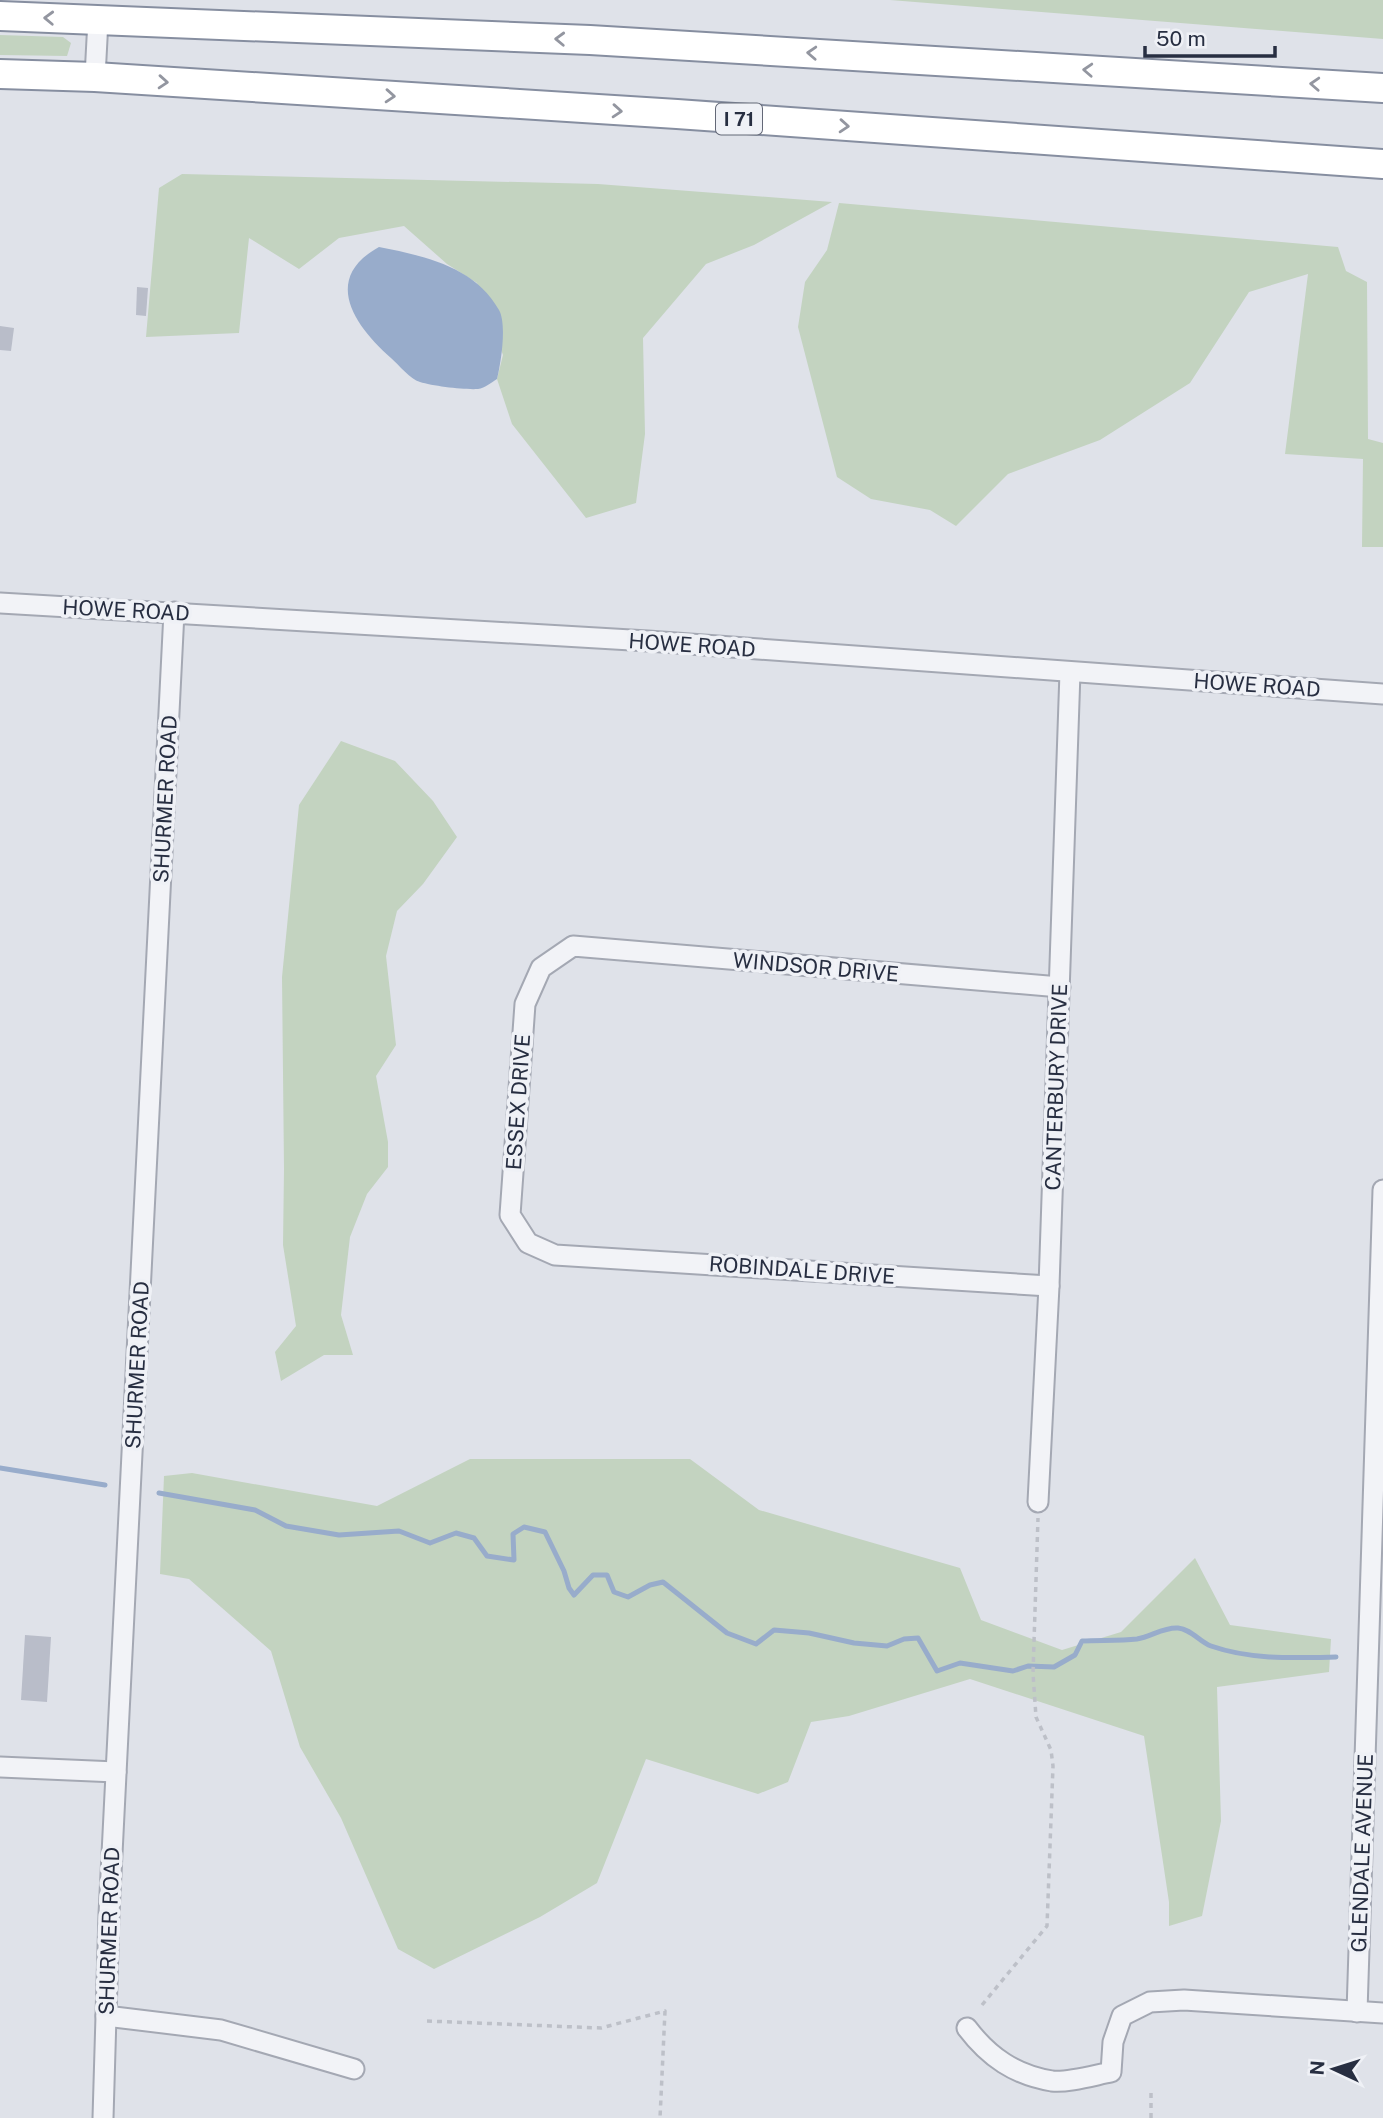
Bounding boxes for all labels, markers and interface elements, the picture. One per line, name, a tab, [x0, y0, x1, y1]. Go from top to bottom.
one-way arrow	[43, 11, 54, 26]
scale bar	[1145, 14, 1274, 58]
text: 50 m	[1156, 26, 1206, 51]
one-way arrow	[554, 31, 565, 46]
one-way arrow	[806, 46, 817, 61]
one-way arrow	[1082, 63, 1093, 78]
one-way arrow	[158, 74, 169, 89]
one-way arrow	[1309, 76, 1320, 91]
one-way arrow	[385, 88, 396, 103]
one-way arrow	[612, 103, 623, 118]
road number: I 71	[716, 104, 762, 134]
one-way arrow	[839, 118, 850, 133]
street label: HOWE ROAD	[62, 594, 190, 626]
street label: HOWE ROAD	[628, 628, 756, 662]
street label: HOWE ROAD	[1193, 668, 1321, 702]
street label: SHURMER ROAD	[148, 714, 182, 884]
street label: WINDSOR DRIVE	[732, 947, 900, 987]
street label: CANTERBURY DRIVE	[1040, 983, 1072, 1191]
street label: ESSEX DRIVE	[501, 1033, 535, 1171]
street label: ROBINDALE DRIVE	[708, 1251, 896, 1289]
street label: SHURMER ROAD	[120, 1280, 154, 1450]
street label: GLENDALE AVENUE	[1346, 1753, 1378, 1953]
street label: SHURMER ROAD	[94, 1847, 124, 2015]
north arrow	[1299, 2034, 1369, 2104]
text: N	[1306, 2060, 1329, 2076]

